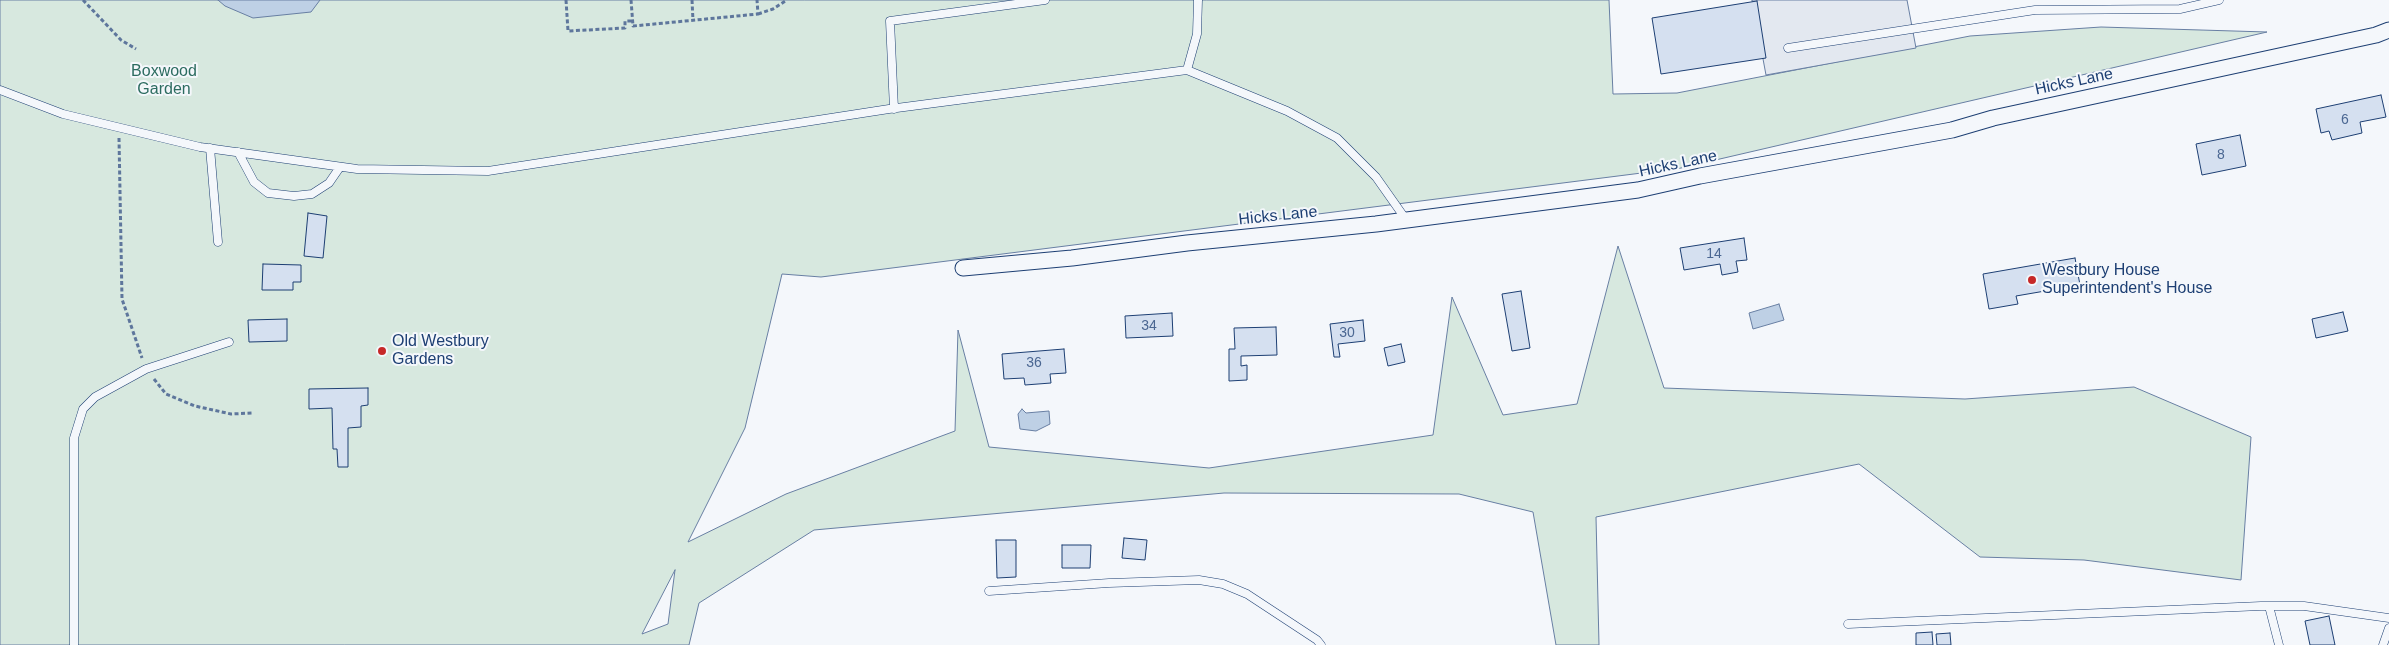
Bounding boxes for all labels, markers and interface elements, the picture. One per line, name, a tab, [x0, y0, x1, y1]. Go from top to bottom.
park label: Boxwood Garden	[131, 62, 197, 100]
street label: Hicks Lane	[2033, 64, 2115, 100]
house number: 6	[2341, 112, 2349, 128]
street label: Hicks Lane	[1637, 146, 1719, 182]
house number: 8	[2217, 147, 2225, 163]
street label: Hicks Lane	[1238, 202, 1318, 230]
house number: 14	[1706, 246, 1722, 262]
place label: Westbury House Superintendent's House	[2042, 261, 2212, 299]
marker: Westbury House Superintendent's House	[2026, 274, 2038, 286]
house number: 34	[1141, 318, 1157, 334]
house number: 30	[1339, 325, 1355, 341]
place label: Old Westbury Gardens	[392, 332, 489, 370]
marker: Old Westbury Gardens	[376, 345, 388, 357]
house number: 36	[1026, 355, 1042, 371]

